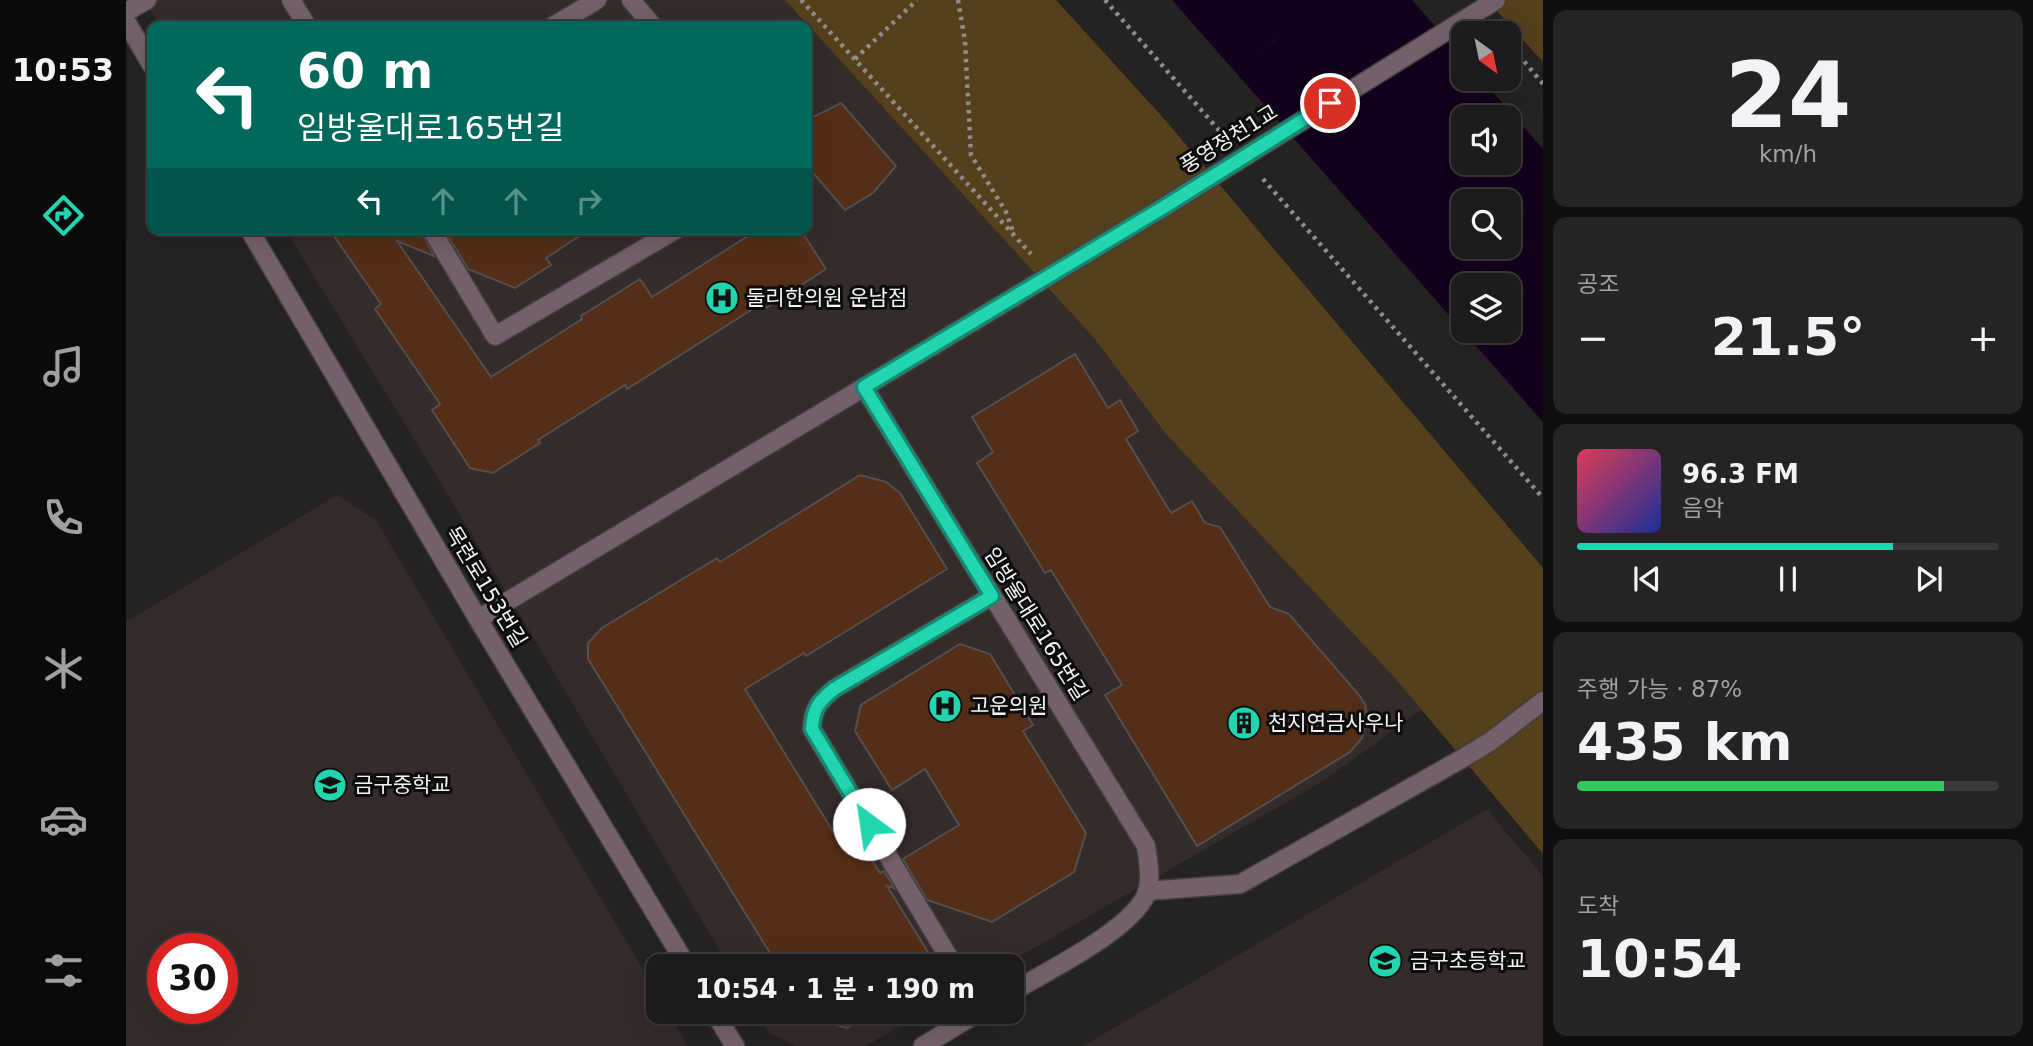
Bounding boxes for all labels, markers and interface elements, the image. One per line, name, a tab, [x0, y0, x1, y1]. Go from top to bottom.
north arrow	[1451, 21, 1521, 91]
map controls	[1451, 21, 1521, 343]
text: 60 m	[297, 43, 433, 100]
text: 24	[1725, 43, 1851, 148]
icon: left	[182, 49, 273, 140]
text: 10:53	[12, 51, 114, 89]
pin	[1300, 73, 1360, 133]
icon: arrive	[1311, 84, 1349, 122]
street label: 풍영정천1교	[1176, 100, 1282, 178]
button: sound	[1451, 105, 1521, 175]
text: 임방울대로165번길	[297, 109, 564, 147]
text: km/h	[1759, 141, 1817, 167]
icon: left	[351, 182, 389, 220]
icon: ahead	[424, 182, 462, 220]
icon: ahead	[497, 182, 535, 220]
icon: right	[570, 182, 608, 220]
button: search	[1451, 189, 1521, 259]
icon: directions	[39, 191, 88, 240]
text: 공조	[1577, 271, 1619, 297]
button: layers	[1451, 273, 1521, 343]
hospital icon: 둘리한의원 운남점	[703, 279, 741, 317]
place label: 둘리한의원 운남점	[746, 286, 907, 310]
text: 21.5°	[1711, 307, 1865, 367]
text: −	[1577, 316, 1609, 360]
text: +	[1967, 316, 1999, 360]
icon: music	[39, 342, 88, 391]
text: 96.3 FM	[1682, 459, 1799, 489]
icon: phone	[39, 493, 88, 542]
text: 음악	[1682, 495, 1724, 521]
street label: 목련로153번길	[441, 522, 531, 652]
street label: 임방울대로165번길	[979, 543, 1093, 705]
icon: previous	[1628, 560, 1666, 598]
icon: pause	[1769, 560, 1807, 598]
icon: next	[1910, 560, 1948, 598]
icon: climate	[39, 644, 88, 693]
text: 주행 가능 · 87%	[1577, 676, 1742, 702]
hospital icon: 고운의원	[926, 687, 964, 725]
place label: 고운의원	[970, 694, 1047, 718]
building icon: 천지연금사우나	[1225, 704, 1263, 742]
place label: 천지연금사우나	[1268, 711, 1403, 735]
text: 435 km	[1577, 712, 1792, 772]
school or university icon: 금구중학교	[311, 766, 349, 804]
place label: 금구중학교	[354, 773, 451, 797]
position arrow	[832, 787, 906, 861]
icon: car	[39, 795, 88, 844]
text: 도착	[1577, 893, 1619, 919]
text: 10:54	[1577, 929, 1743, 989]
speed limit sign: 30	[147, 933, 238, 1024]
school or university icon: 금구초등학교	[1366, 942, 1404, 980]
icon: filters	[39, 946, 88, 995]
place label: 금구초등학교	[1410, 949, 1526, 973]
text: 10:54 · 1 분 · 190 m	[695, 974, 975, 1004]

